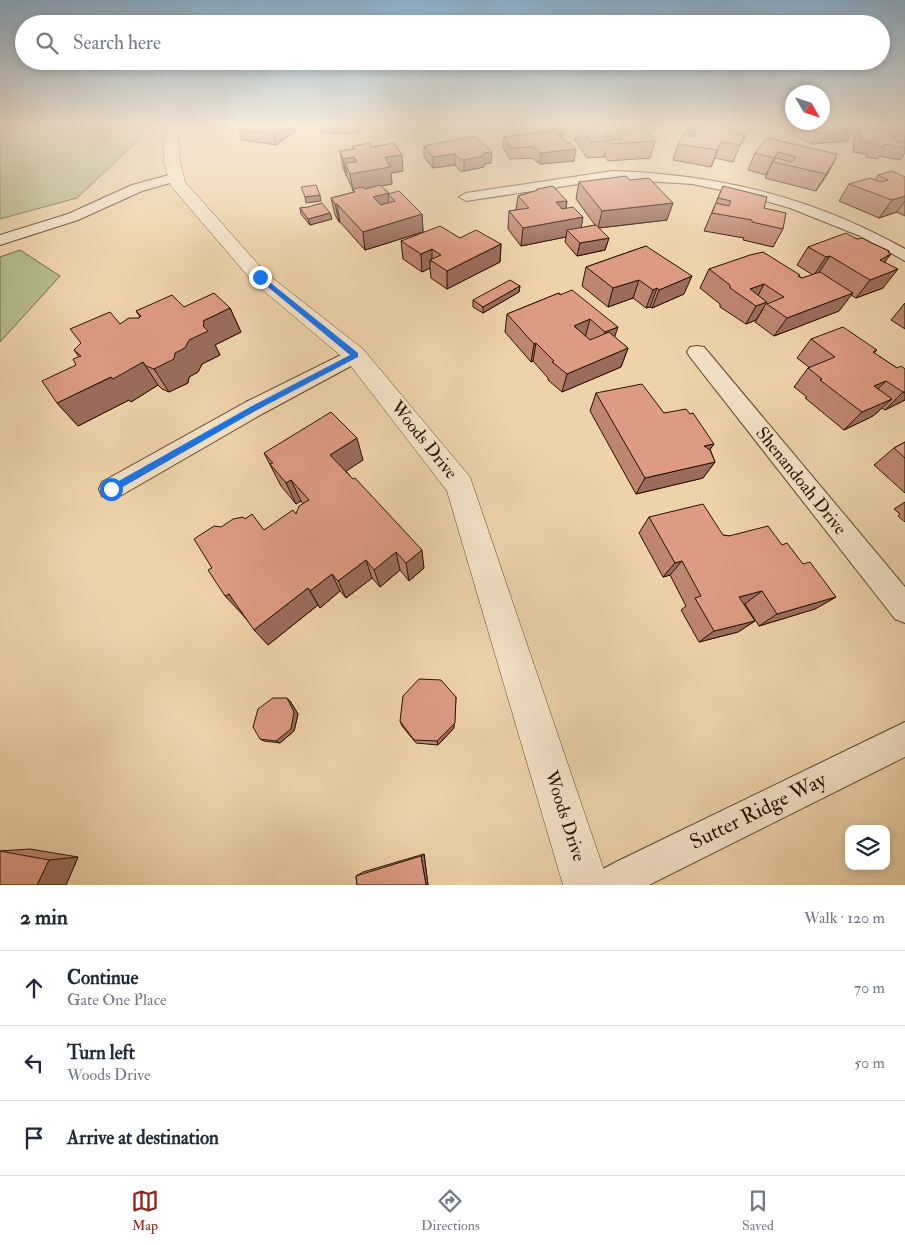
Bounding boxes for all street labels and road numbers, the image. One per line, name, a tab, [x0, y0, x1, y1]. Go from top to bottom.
street label: Woods Drive	[385, 395, 463, 484]
street label: Shenandoah Drive	[750, 422, 852, 540]
street label: Sutter Ridge Way	[685, 766, 831, 856]
street label: Woods Drive	[539, 767, 591, 865]

